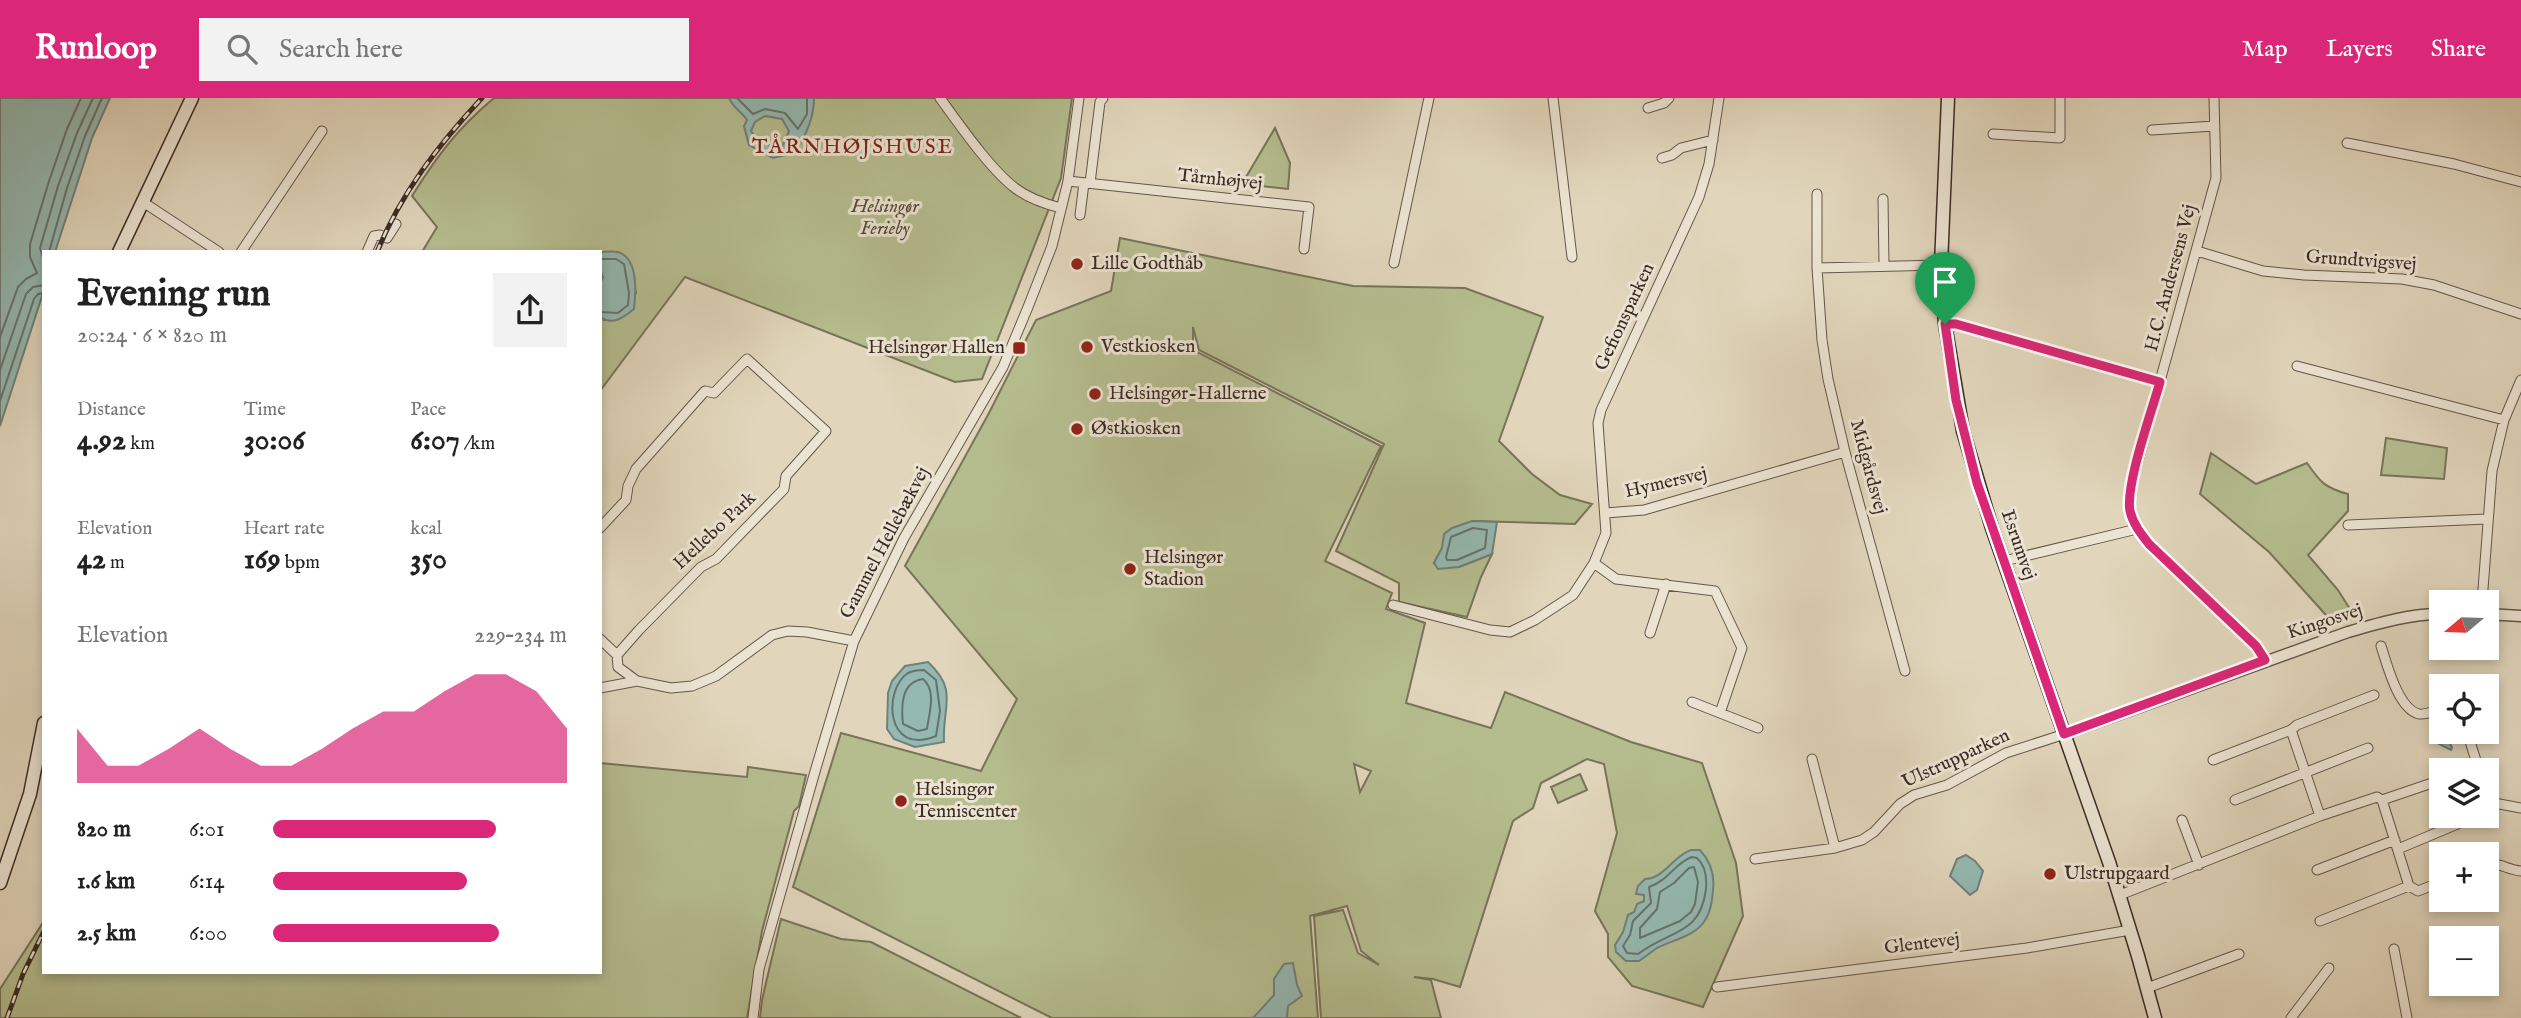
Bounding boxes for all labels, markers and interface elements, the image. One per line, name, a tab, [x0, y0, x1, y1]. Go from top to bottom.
search box	[199, 18, 689, 81]
text: Runloop	[35, 28, 157, 70]
icon: search	[223, 30, 261, 68]
text: Search here	[279, 33, 403, 66]
text: Map	[2242, 34, 2288, 65]
text: Layers	[2326, 34, 2393, 65]
text: Share	[2431, 34, 2486, 65]
district label: TÅRNHØJSHUSE	[752, 133, 954, 161]
street label: Tårnhøjvej	[1176, 164, 1264, 196]
park label: Helsingør Ferieby	[850, 195, 920, 241]
street label: H.C. Andersens Vej	[2140, 202, 2202, 354]
street label: Grundtvigsvej	[2305, 245, 2417, 277]
place label: Lille Godthåb	[1091, 252, 1203, 276]
pin	[1915, 252, 1975, 324]
marker: Lille Godthåb	[1069, 256, 1085, 272]
street label: Gefionsparken	[1590, 259, 1660, 375]
icon: arrive	[1926, 263, 1964, 301]
text: Evening run	[77, 271, 271, 319]
button: share	[493, 273, 567, 347]
text: 20:24 · 6 × 820 m	[77, 321, 227, 350]
place label: Vestkiosken	[1100, 335, 1195, 359]
place label: Helsingør Hallen	[868, 336, 1005, 360]
marker: Vestkiosken	[1079, 339, 1095, 355]
marker: Helsingør Hallen	[1011, 340, 1027, 356]
place label: Helsingør-Hallerne	[1109, 382, 1267, 406]
marker: Helsingør-Hallerne	[1087, 386, 1103, 402]
text: Distance	[77, 398, 146, 422]
text: Time	[244, 398, 286, 422]
text: Pace	[410, 398, 446, 422]
place label: Østkiosken	[1091, 417, 1181, 441]
street label: Midgårdsvej	[1844, 417, 1892, 517]
marker: Østkiosken	[1069, 421, 1085, 437]
text: 4.92	[77, 422, 126, 460]
text: 30:06	[244, 422, 305, 460]
text: 6:07	[410, 422, 460, 460]
text: km	[126, 432, 155, 456]
text: /km	[460, 432, 495, 456]
street label: Hymersvej	[1622, 462, 1710, 504]
street label: Gammel Hellebækvej	[835, 463, 935, 623]
street label: Hellebo Park	[669, 486, 762, 575]
street label: Esrumvej	[1995, 507, 2041, 583]
text: Elevation	[77, 517, 152, 541]
text: Heart rate	[244, 517, 325, 541]
text: kcal	[410, 517, 442, 541]
text: 42	[77, 541, 106, 579]
text: 169	[244, 541, 281, 579]
text: 350	[410, 541, 447, 579]
place label: Helsingør Stadion	[1144, 546, 1223, 592]
text: m	[106, 551, 125, 575]
text: bpm	[281, 551, 320, 575]
marker: Helsingør Stadion	[1122, 561, 1138, 577]
north arrow	[2429, 590, 2499, 660]
map controls	[2429, 590, 2499, 996]
street label: Kingosvej	[2284, 599, 2366, 645]
text: Elevation	[77, 621, 168, 650]
text: 229–234 m	[474, 621, 567, 650]
button: locate	[2429, 674, 2499, 744]
street label: Ulstrupparken	[1898, 724, 2014, 794]
button: layers	[2429, 758, 2499, 828]
place label: Helsingør Tenniscenter	[915, 778, 1017, 824]
marker: Helsingør Tenniscenter	[893, 793, 909, 809]
text: 820 m	[77, 815, 131, 844]
text: 6:01	[189, 815, 225, 844]
button: +	[2429, 842, 2499, 912]
place label: Ulstrupgaard	[2064, 862, 2170, 886]
marker: Ulstrupgaard	[2042, 866, 2058, 882]
text: 1.6 km	[77, 867, 135, 896]
text: 6:14	[189, 867, 225, 896]
text: 2.5 km	[77, 919, 136, 948]
text: 6:00	[189, 919, 227, 948]
button: −	[2429, 926, 2499, 996]
street label: Glentevej	[1883, 927, 1961, 961]

